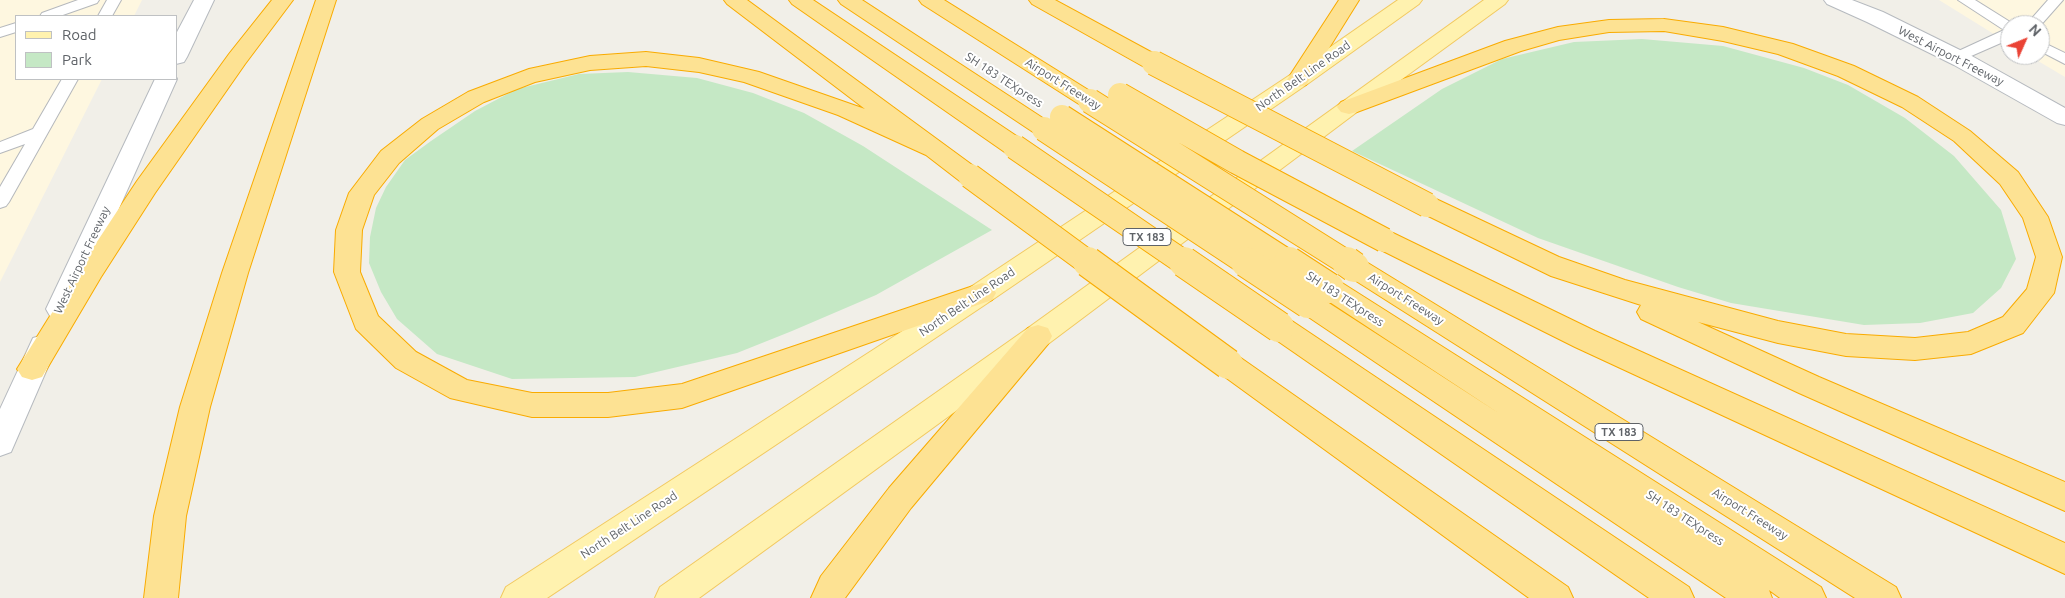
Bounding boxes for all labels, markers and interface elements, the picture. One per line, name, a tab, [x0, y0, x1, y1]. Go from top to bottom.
legend	[15, 15, 178, 80]
north arrow	[2000, 15, 2050, 65]
text: N	[2026, 21, 2044, 40]
street label: West Airport Freeway	[1896, 23, 2006, 89]
text: Road	[62, 26, 97, 43]
street label: North Belt Line Road	[1253, 38, 1353, 114]
street label: SH 183 TEXpress	[962, 49, 1046, 111]
text: Park	[62, 51, 92, 68]
street label: Airport Freeway	[1023, 55, 1103, 113]
street label: West Airport Freeway	[51, 204, 113, 316]
road number: TX 183	[1123, 228, 1171, 246]
street label: North Belt Line Road	[916, 265, 1018, 339]
street label: SH 183 TEXpress	[1303, 268, 1387, 330]
street label: Airport Freeway	[1366, 270, 1446, 328]
road number: TX 183	[1595, 424, 1643, 441]
street label: Airport Freeway	[1710, 485, 1790, 543]
street label: SH 183 TEXpress	[1643, 487, 1727, 549]
street label: North Belt Line Road	[578, 488, 680, 562]

